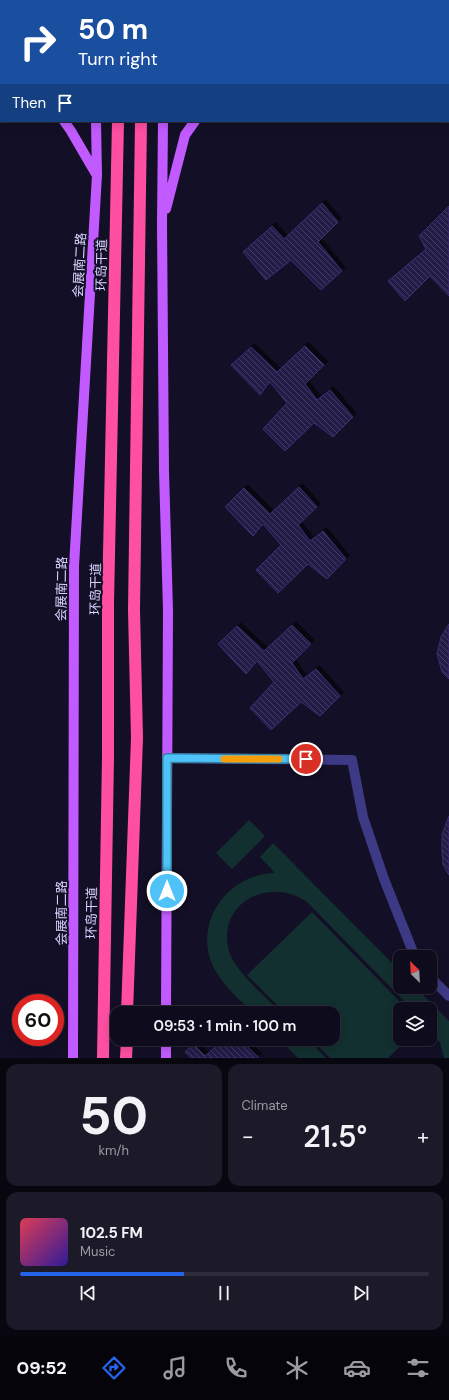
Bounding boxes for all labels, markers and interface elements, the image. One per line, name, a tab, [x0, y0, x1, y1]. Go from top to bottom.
text: 50 m	[78, 11, 148, 48]
icon: right	[12, 16, 64, 68]
text: Turn right	[78, 47, 158, 71]
icon: arrive	[54, 92, 76, 114]
text: Then	[12, 93, 46, 113]
street label: 会展南二路	[69, 232, 90, 298]
street label: 环岛干道	[93, 239, 110, 291]
street label: 会展南二路	[52, 556, 71, 622]
street label: 环岛干道	[87, 563, 104, 615]
pin	[289, 742, 323, 776]
icon: arrive	[295, 748, 317, 770]
position arrow	[146, 870, 188, 912]
street label: 会展南二路	[53, 880, 70, 946]
street label: 环岛干道	[83, 887, 100, 939]
north arrow	[393, 950, 437, 994]
map controls	[393, 950, 437, 1046]
speed limit sign: 60	[12, 994, 64, 1046]
button: layers	[393, 1002, 437, 1046]
text: 09:53 · 1 min · 100 m	[153, 1016, 297, 1036]
text: 50	[79, 1082, 148, 1150]
text: Climate	[242, 1097, 288, 1114]
text: 21.5°	[303, 1117, 367, 1156]
text: −	[242, 1122, 254, 1151]
text: +	[417, 1122, 429, 1151]
text: km/h	[98, 1142, 129, 1159]
text: 102.5 FM	[80, 1223, 143, 1243]
text: Music	[80, 1243, 115, 1260]
icon: previous	[77, 1282, 99, 1304]
icon: pause	[213, 1282, 235, 1304]
icon: next	[350, 1282, 372, 1304]
icon: directions	[100, 1354, 128, 1382]
icon: music	[161, 1354, 189, 1382]
icon: phone	[222, 1354, 250, 1382]
icon: climate	[283, 1354, 311, 1382]
icon: car	[343, 1354, 371, 1382]
icon: filters	[404, 1354, 432, 1382]
text: 09:52	[16, 1356, 67, 1380]

